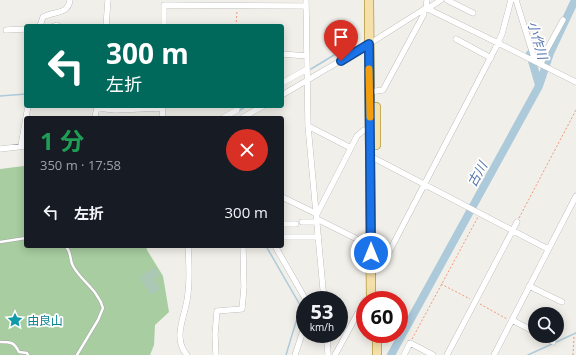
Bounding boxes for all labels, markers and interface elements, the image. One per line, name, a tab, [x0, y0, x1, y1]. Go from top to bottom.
water label: 小作川	[524, 19, 553, 63]
pin	[324, 20, 358, 61]
icon: arrive	[330, 26, 352, 48]
text: 300 m	[106, 34, 189, 72]
icon: left	[40, 40, 92, 92]
text: 左折	[106, 72, 142, 96]
text: 1 分	[40, 124, 84, 157]
button: close	[226, 129, 268, 171]
text: 350 m · 17:58	[40, 156, 121, 174]
water label: 古川	[463, 157, 492, 190]
icon: left	[40, 201, 62, 223]
text: 300 m	[224, 202, 268, 222]
text: 左折	[74, 203, 104, 223]
position arrow	[350, 232, 392, 274]
speed limit sign: 60	[356, 291, 408, 343]
text: 53	[311, 298, 333, 325]
map controls	[528, 307, 564, 343]
button: search	[528, 307, 564, 343]
place icon: 由良山	[6, 311, 24, 329]
place label: 由良山	[27, 312, 63, 329]
text: km/h	[310, 320, 334, 334]

